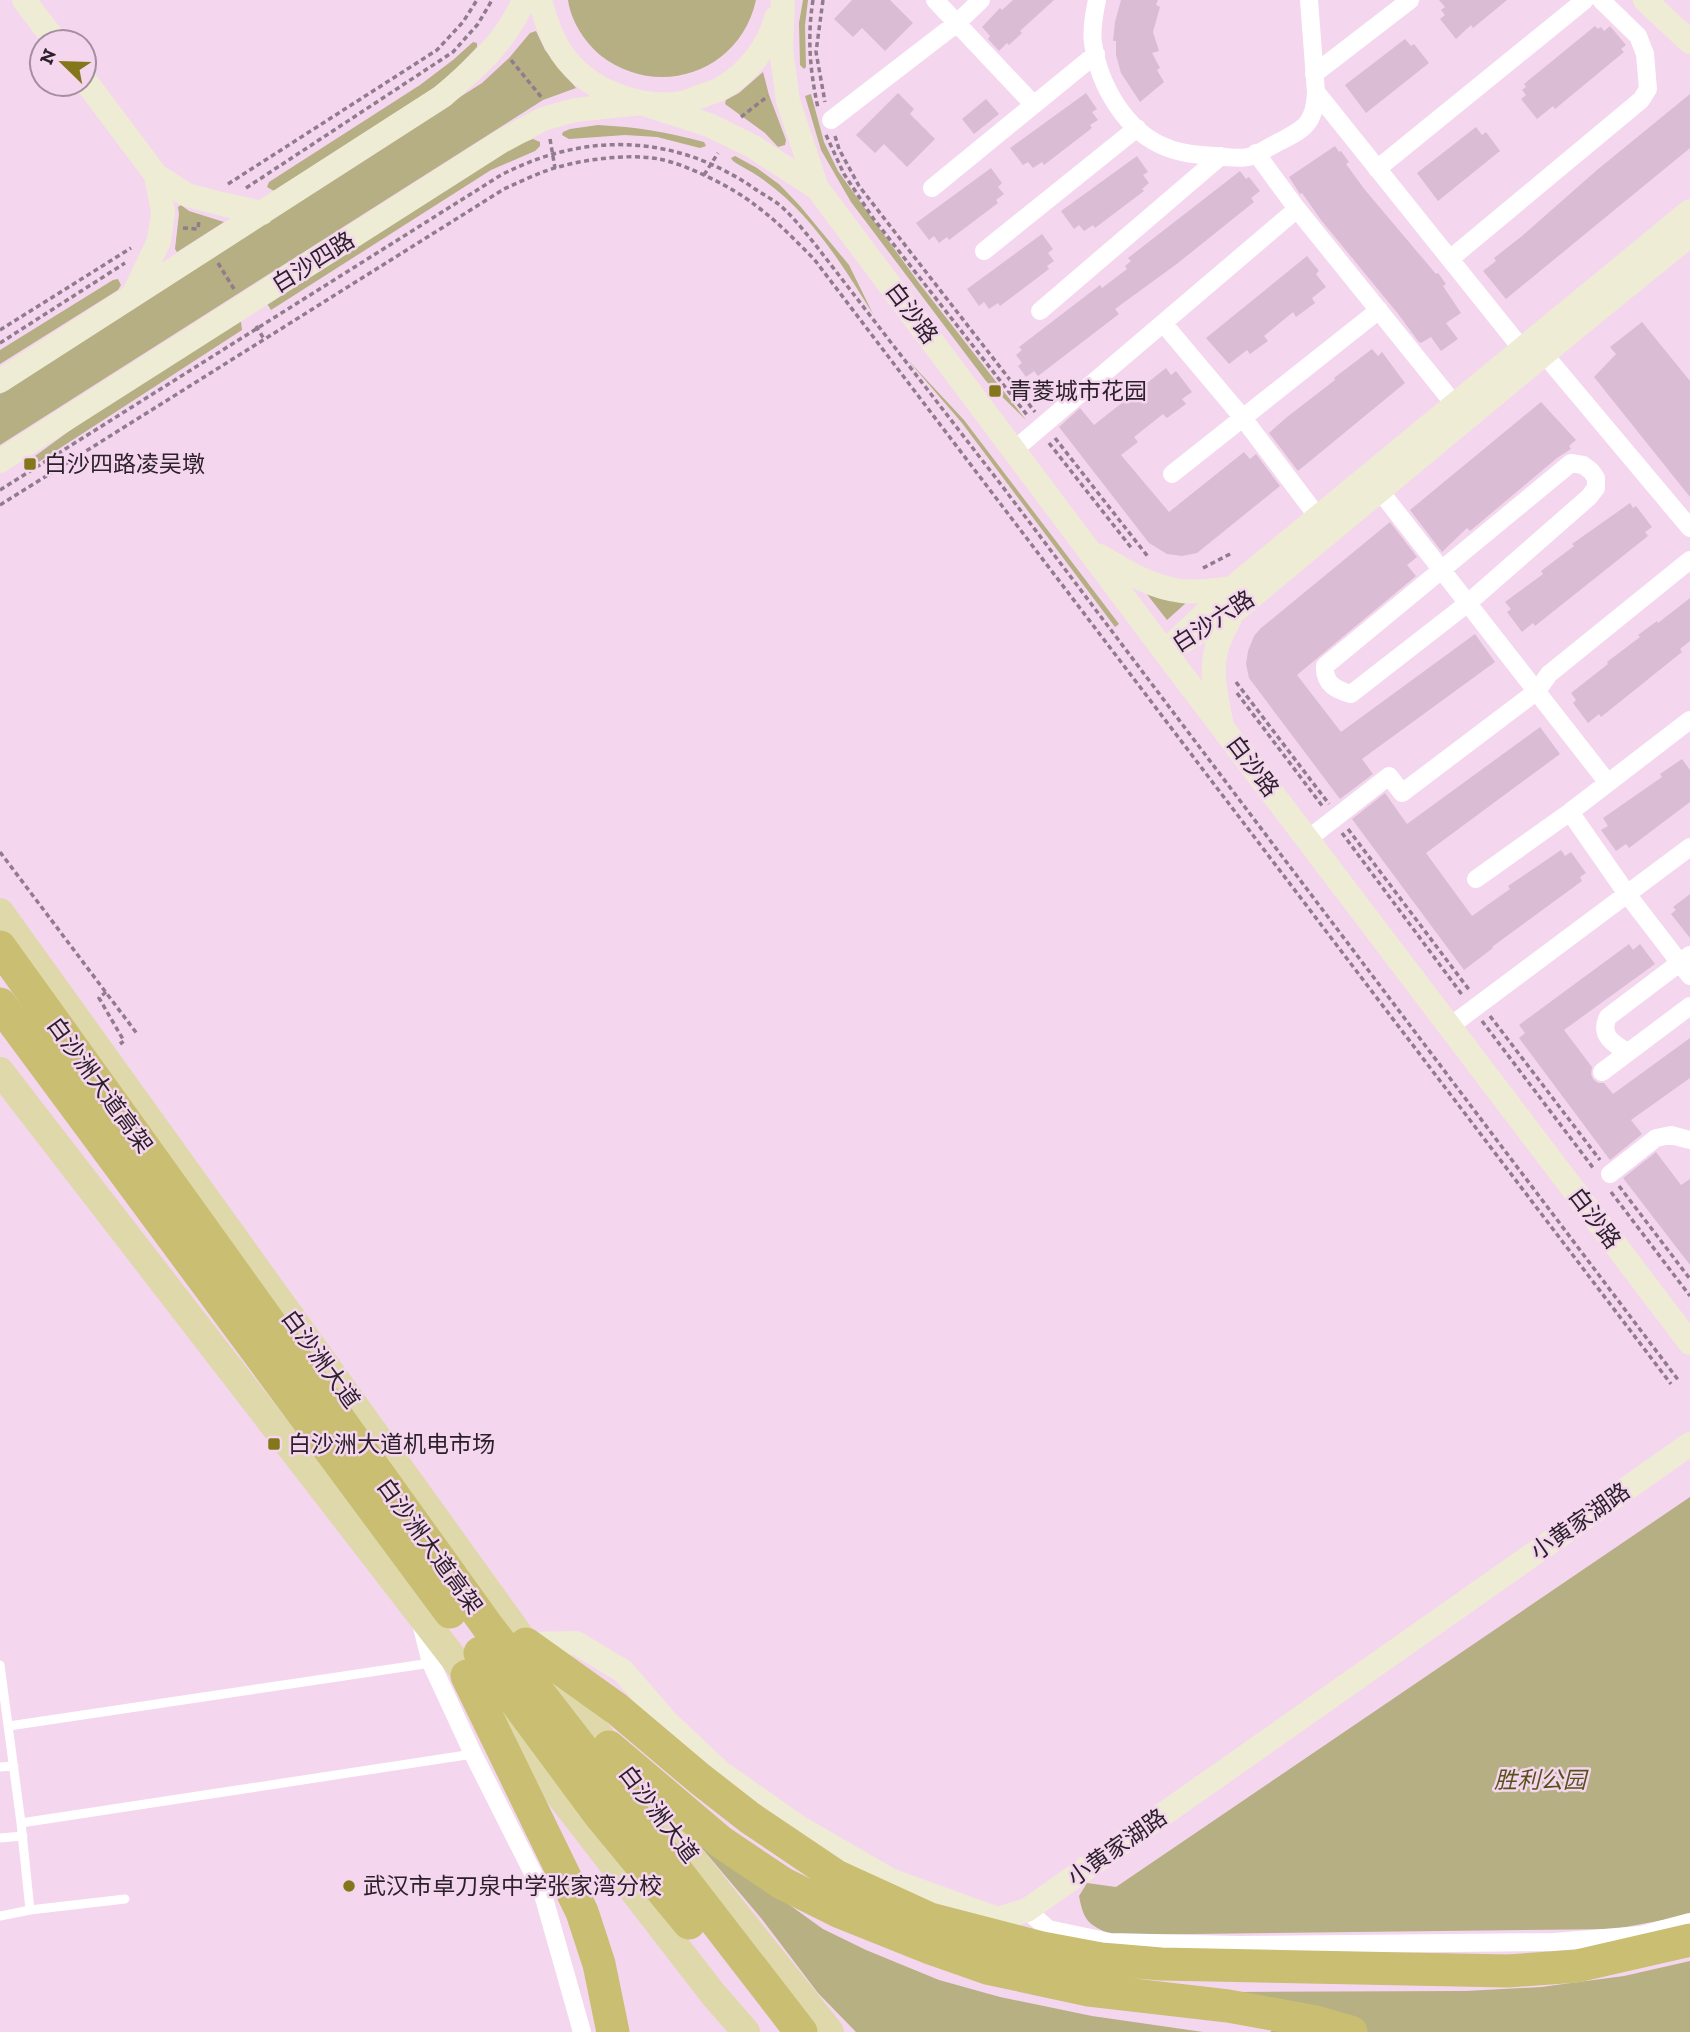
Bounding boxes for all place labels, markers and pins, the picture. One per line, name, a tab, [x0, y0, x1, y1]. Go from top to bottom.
place label: 青菱城市花园	[1009, 377, 1147, 405]
marker: 青菱城市花园	[987, 383, 1003, 399]
place label: 白沙四路凌吴墩	[44, 450, 205, 478]
marker: 白沙四路凌吴墩	[22, 456, 38, 472]
place label: 白沙洲大道机电市场	[288, 1430, 495, 1458]
marker: 白沙洲大道机电市场	[266, 1436, 282, 1452]
place label: 武汉市卓刀泉中学张家湾分校	[363, 1872, 662, 1900]
marker: 武汉市卓刀泉中学张家湾分校	[341, 1878, 357, 1894]

